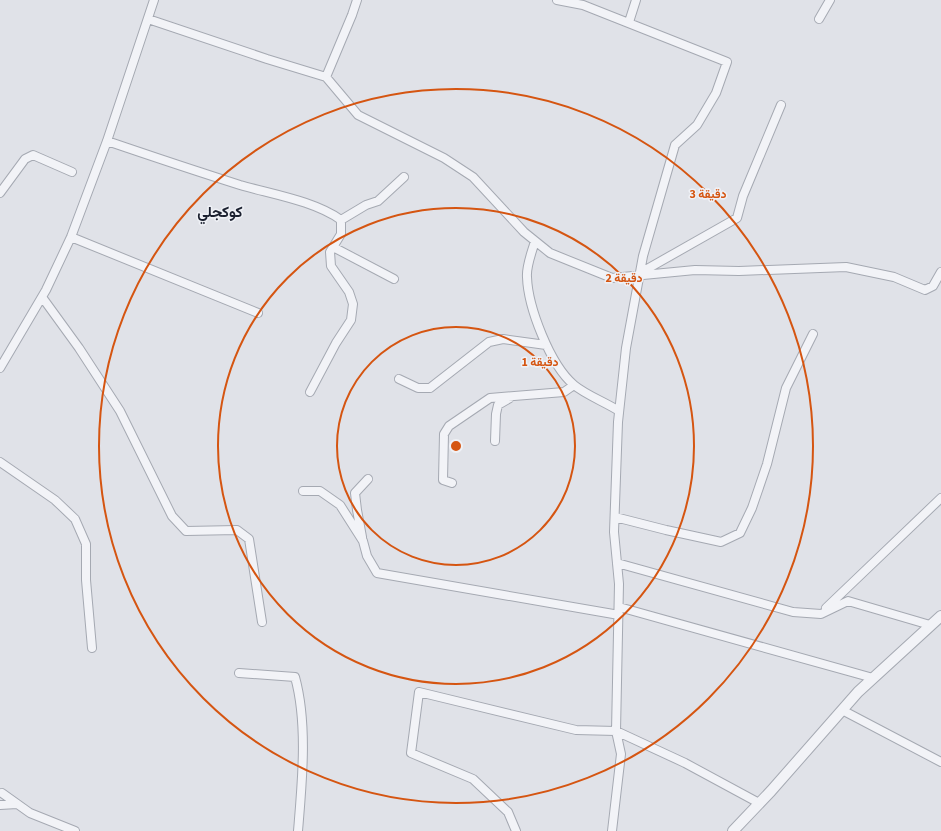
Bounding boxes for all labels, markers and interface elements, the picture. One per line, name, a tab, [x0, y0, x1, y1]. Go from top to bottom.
text: 3 دقيقة	[689, 186, 727, 203]
district label: كوكجلي	[197, 202, 243, 225]
text: 2 دقيقة	[605, 270, 643, 287]
text: 1 دقيقة	[521, 354, 559, 371]
centre of rings	[449, 439, 463, 453]

